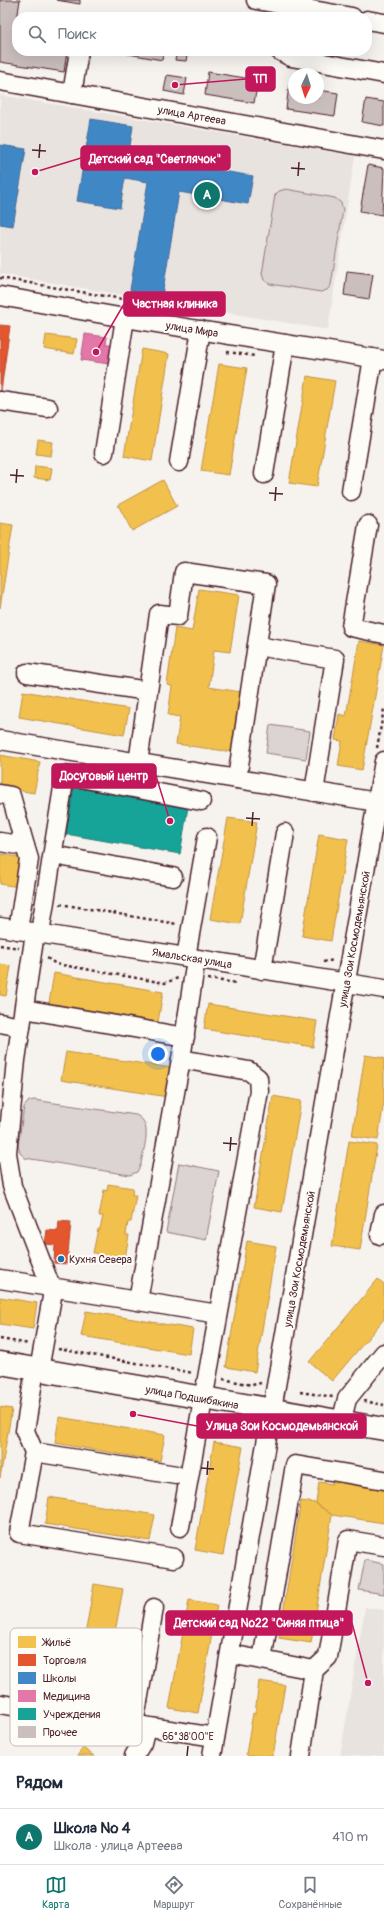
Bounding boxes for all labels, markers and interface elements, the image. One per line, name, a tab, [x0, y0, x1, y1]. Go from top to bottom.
search box	[12, 12, 372, 56]
icon: search	[26, 23, 48, 45]
text: Поиск	[58, 25, 97, 44]
callout: ТП	[246, 67, 275, 91]
north arrow	[288, 68, 324, 104]
text: ТП	[252, 72, 268, 87]
street label: улица Артеева	[156, 103, 227, 128]
callout: Детский сад "Светлячок"	[81, 146, 230, 170]
text: Детский сад "Светлячок"	[88, 152, 221, 167]
pin: A	[194, 180, 220, 210]
callout: Частная клиника	[124, 292, 225, 316]
text: Частная клиника	[132, 297, 218, 312]
street label: улица Мира	[164, 319, 219, 340]
callout: Досуговый центр	[52, 764, 156, 788]
text: Досуговый центр	[59, 769, 149, 784]
street label: улица Зои Космодемьянской	[336, 870, 373, 1009]
street label: Ямальская улица	[151, 946, 233, 971]
your location	[148, 1044, 168, 1064]
street label: улица Зои Космодемьянской	[281, 1190, 318, 1329]
place label: Кухня Севера	[69, 1253, 132, 1266]
marker: Кухня Севера	[56, 1254, 66, 1264]
street label: улица Подшибякина	[143, 1383, 239, 1412]
callout: Улица Зои Космодемьянской	[197, 1414, 366, 1438]
text: Улица Зои Космодемьянской	[206, 1419, 359, 1434]
callout: Детский сад №22 "Синяя птица"	[166, 1611, 352, 1635]
text: Детский сад №22 "Синяя птица"	[173, 1616, 344, 1631]
legend	[10, 1628, 142, 1746]
text: Жильё	[41, 1636, 71, 1649]
text: Торговля	[43, 1654, 86, 1667]
text: Школы	[43, 1672, 76, 1685]
text: Медицина	[43, 1690, 90, 1703]
text: Учреждения	[43, 1708, 100, 1721]
text: Прочее	[43, 1726, 78, 1739]
text: 66°38'00"E	[162, 1731, 214, 1743]
text: Рядом	[16, 1772, 63, 1793]
text: Школа № 4	[54, 1819, 130, 1838]
text: A	[25, 1829, 33, 1845]
text: 410 m	[332, 1829, 368, 1845]
text: Школа · улица Артеева	[54, 1838, 183, 1854]
tab: Карта	[42, 1874, 69, 1911]
tab: Маршрут	[153, 1874, 195, 1911]
tab: Сохранённые	[279, 1874, 342, 1911]

